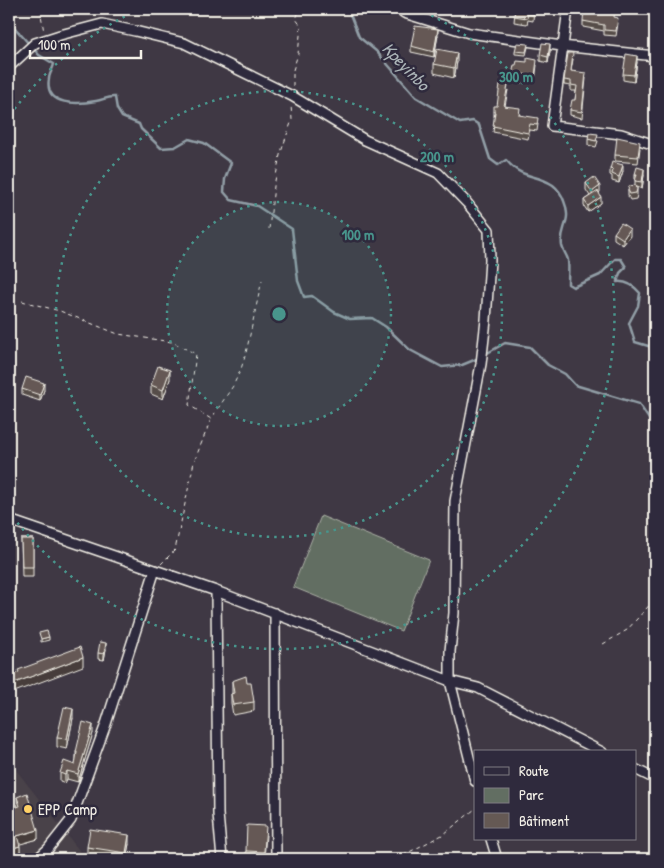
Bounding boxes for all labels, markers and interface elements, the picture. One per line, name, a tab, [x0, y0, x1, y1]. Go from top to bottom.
scale bar	[30, 28, 141, 60]
text: 100 m	[38, 34, 71, 55]
water label: Kpeyinbo	[377, 36, 437, 97]
text: 300 m	[499, 66, 533, 87]
text: 200 m	[420, 146, 454, 167]
text: 100 m	[342, 224, 374, 245]
centre of rings	[270, 305, 288, 323]
legend	[474, 750, 636, 840]
text: Route	[519, 760, 549, 781]
text: Parc	[519, 784, 544, 805]
place label: EPP Camp	[38, 798, 97, 820]
marker: EPP Camp	[22, 803, 34, 815]
text: Bâtiment	[519, 810, 570, 831]

